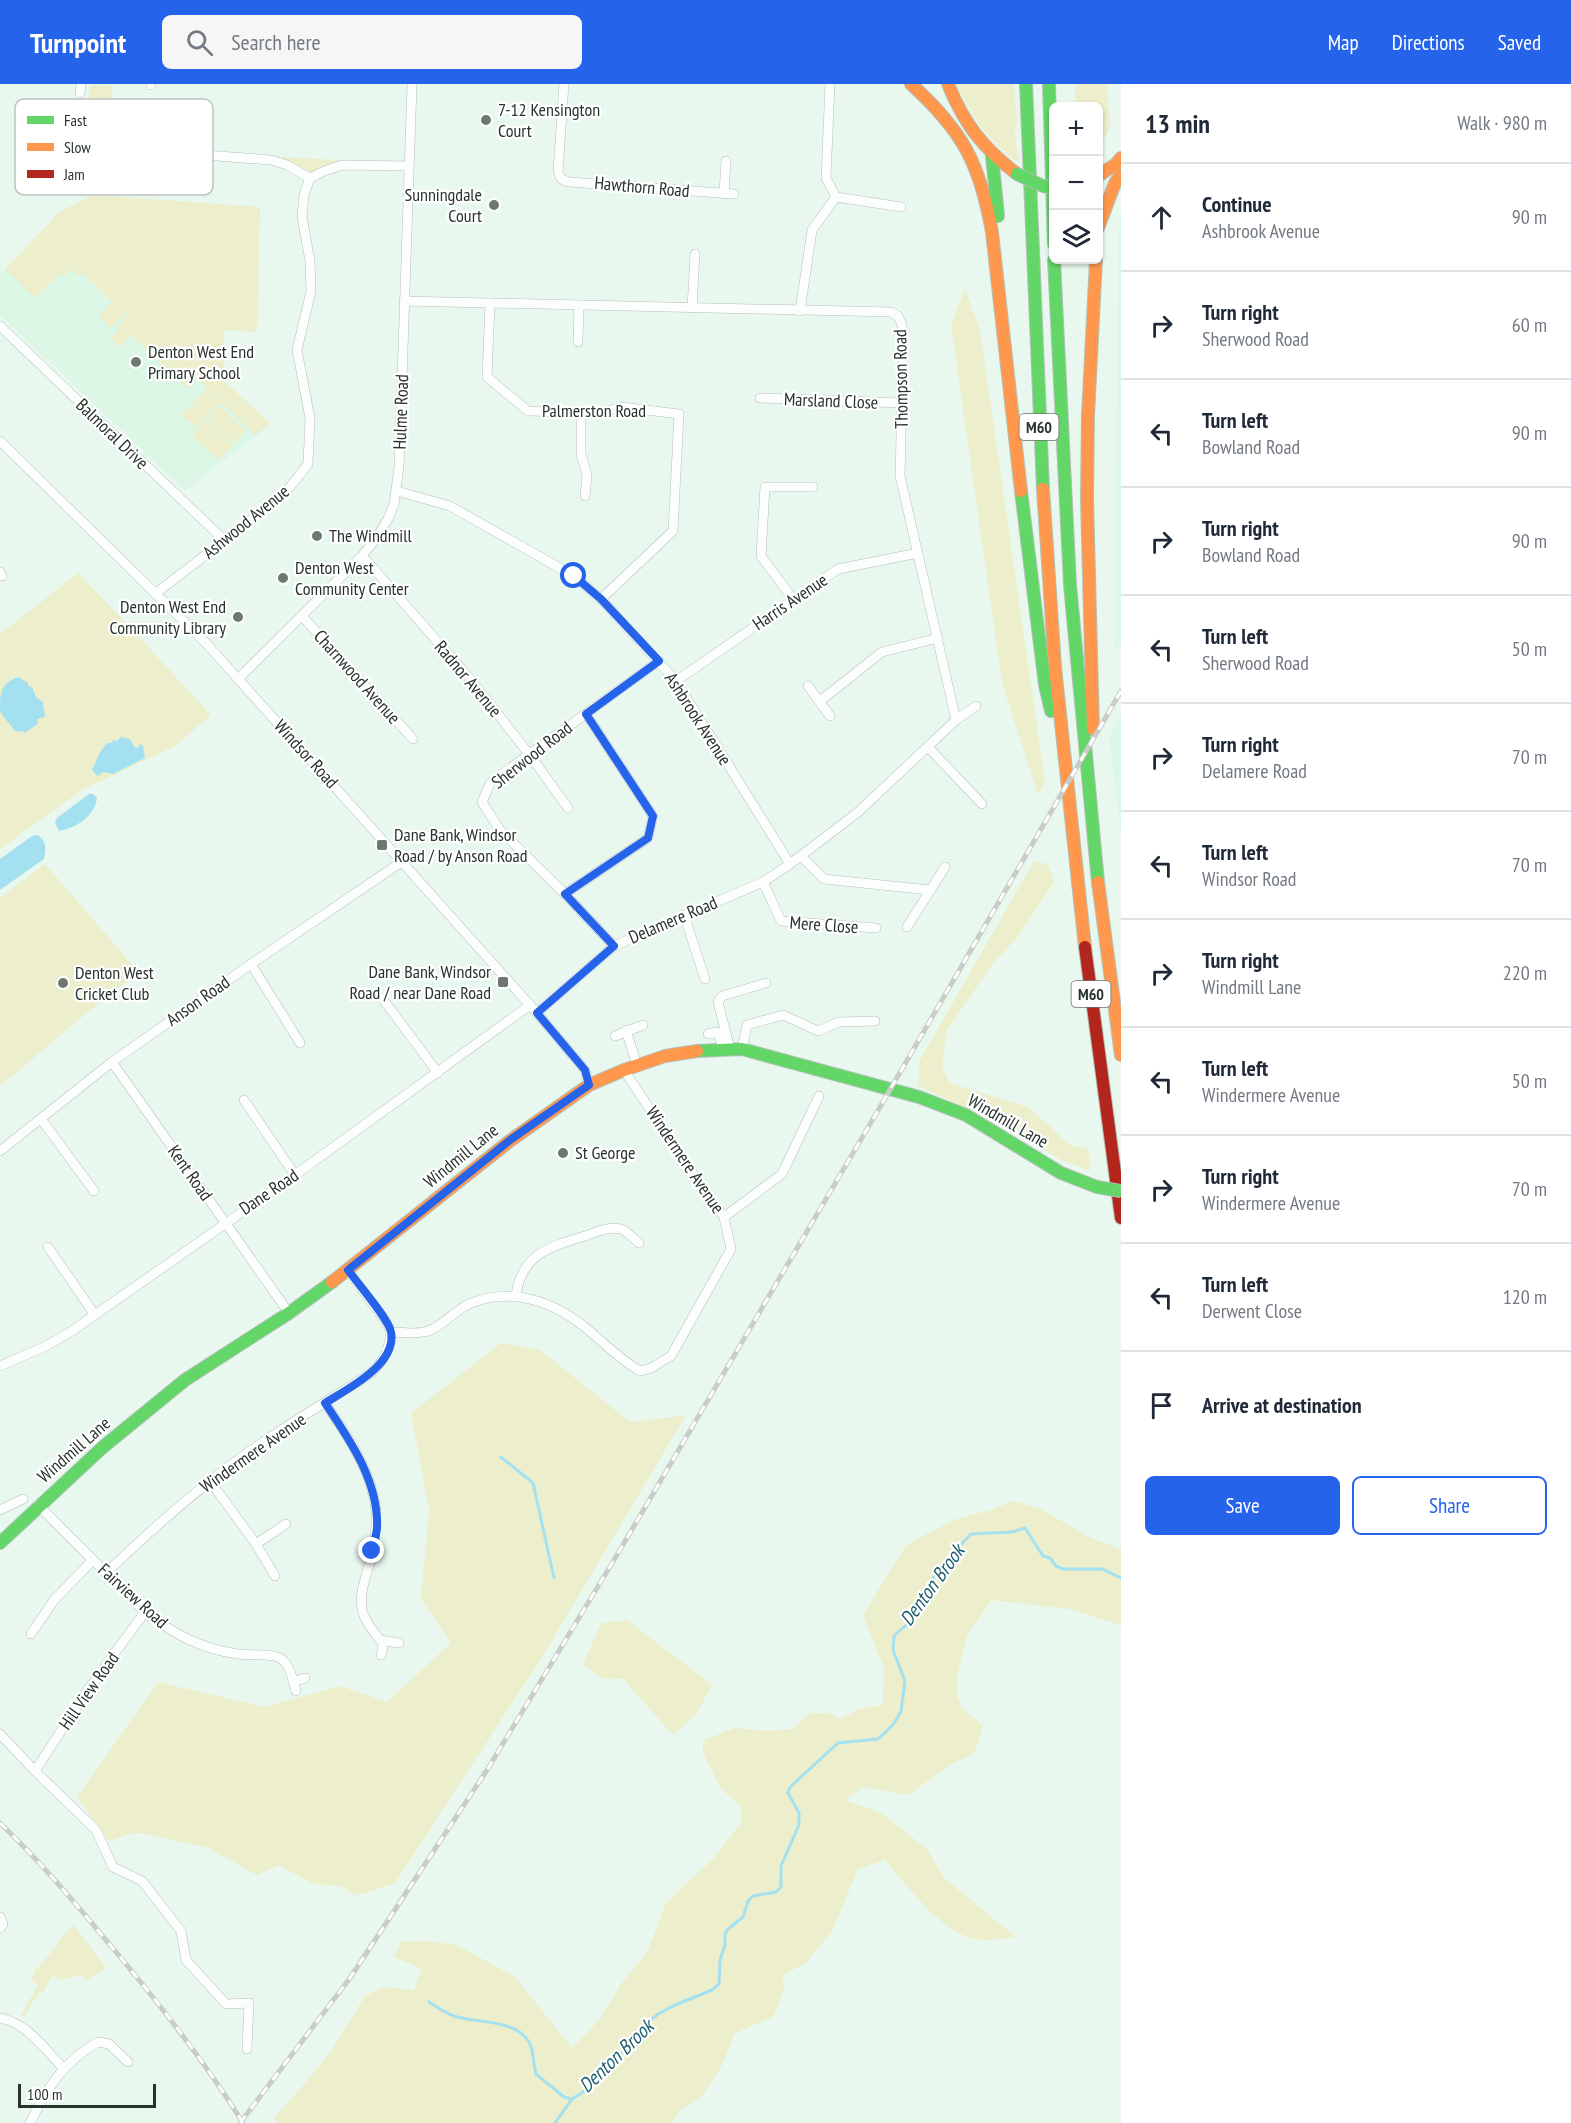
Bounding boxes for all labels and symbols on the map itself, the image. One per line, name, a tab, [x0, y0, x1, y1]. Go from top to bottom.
place label: 7-12 Kensington Court	[498, 98, 600, 142]
legend	[15, 99, 213, 195]
text: Fast	[64, 110, 87, 130]
marker: 7-12 Kensington Court	[479, 113, 493, 127]
text: Slow	[64, 137, 91, 157]
text: Jam	[63, 164, 85, 184]
street label: Hawthorn Road	[593, 171, 691, 202]
place label: Sunningdale Court	[404, 183, 482, 227]
marker: Sunningdale Court	[487, 198, 501, 212]
street label: Thompson Road	[888, 329, 913, 429]
place label: Denton West End Primary School	[148, 340, 254, 384]
marker: Denton West End Primary School	[129, 355, 143, 369]
street label: Hulme Road	[388, 374, 413, 450]
street label: Marsland Close	[783, 387, 879, 414]
street label: Balmoral Drive	[71, 393, 154, 474]
street label: Palmerston Road	[542, 399, 646, 422]
road number: M60	[1020, 414, 1058, 440]
street label: Ashwood Avenue	[198, 480, 294, 564]
place label: The Windmill	[329, 524, 412, 547]
marker: The Windmill	[310, 529, 324, 543]
place label: Denton West Community Center	[295, 556, 409, 600]
route start	[560, 562, 586, 588]
street label: Harris Avenue	[748, 568, 832, 635]
marker: Denton West Community Center	[276, 571, 290, 585]
place label: Denton West End Community Library	[110, 595, 226, 639]
marker: Denton West End Community Library	[231, 610, 245, 624]
street label: Charnwood Avenue	[309, 625, 406, 729]
street label: Radnor Avenue	[430, 636, 507, 722]
street label: Ashbrook Avenue	[660, 668, 737, 770]
street label: Windsor Road	[269, 714, 343, 793]
street label: Sherwood Road	[487, 716, 577, 793]
place label: Dane Bank, Windsor Road / by Anson Road	[394, 823, 528, 867]
marker: Dane Bank, Windsor Road / by Anson Road	[375, 838, 389, 852]
street label: Delamere Road	[625, 891, 721, 949]
street label: Mere Close	[789, 911, 859, 938]
place label: Dane Bank, Windsor Road / near Dane Road	[350, 960, 491, 1004]
place label: Denton West Cricket Club	[75, 961, 154, 1005]
street label: Anson Road	[161, 970, 234, 1031]
marker: Dane Bank, Windsor Road / near Dane Road	[496, 975, 510, 989]
marker: Denton West Cricket Club	[56, 976, 70, 990]
road number: M60	[1072, 981, 1110, 1007]
street label: Windmill Lane	[964, 1088, 1053, 1153]
street label: Windermere Avenue	[641, 1102, 730, 1218]
street label: Windmill Lane	[419, 1119, 503, 1193]
street label: Kent Road	[163, 1140, 218, 1205]
place label: St George	[575, 1141, 636, 1164]
marker: St George	[556, 1146, 570, 1160]
street label: Dane Road	[235, 1163, 303, 1220]
street label: Windermere Avenue	[195, 1407, 310, 1498]
street label: Windmill Lane	[32, 1412, 115, 1488]
route end	[358, 1537, 384, 1563]
water label: Denton Brook	[894, 1537, 972, 1631]
street label: Fairview Road	[94, 1558, 173, 1633]
street label: Hill View Road	[53, 1647, 124, 1734]
water label: Denton Brook	[573, 2012, 661, 2098]
scale bar	[18, 2081, 156, 2108]

